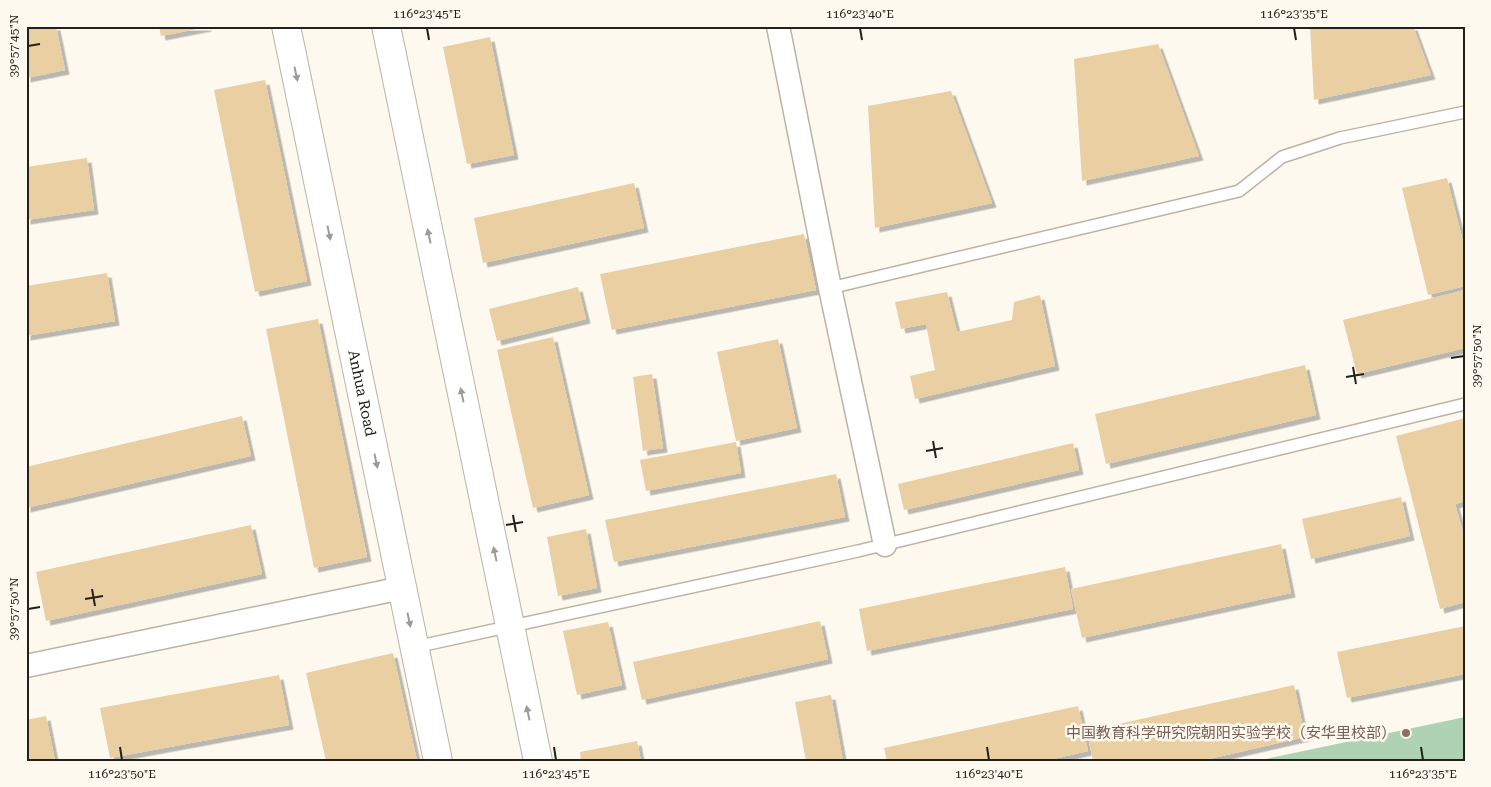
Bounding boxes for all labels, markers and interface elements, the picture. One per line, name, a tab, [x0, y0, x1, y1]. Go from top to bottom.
text: 116°23'45"E	[393, 7, 461, 21]
text: 116°23'40"E	[826, 7, 894, 21]
text: 116°23'35"E	[1260, 7, 1328, 21]
text: 39°57'45"N	[7, 14, 21, 78]
one-way arrow	[292, 66, 300, 82]
one-way arrow	[325, 226, 333, 242]
one-way arrow	[425, 227, 433, 243]
text: 39°57'50"N	[1470, 324, 1484, 388]
street label: Anhua Road	[344, 348, 380, 438]
one-way arrow	[458, 387, 466, 402]
one-way arrow	[372, 453, 380, 468]
one-way arrow	[490, 546, 498, 562]
text: 39°57'50"N	[7, 577, 21, 641]
one-way arrow	[405, 612, 413, 627]
one-way arrow	[524, 706, 532, 721]
place label: 中国教育科学研究院朝阳实验学校（安华里校部）	[1066, 724, 1396, 742]
marker: 中国教育科学研究院朝阳实验学校（安华里校部）	[1400, 727, 1412, 739]
text: 116°23'50"E	[88, 767, 156, 781]
text: 116°23'45"E	[522, 767, 590, 781]
text: 116°23'40"E	[955, 767, 1023, 781]
text: 116°23'35"E	[1389, 767, 1457, 781]

